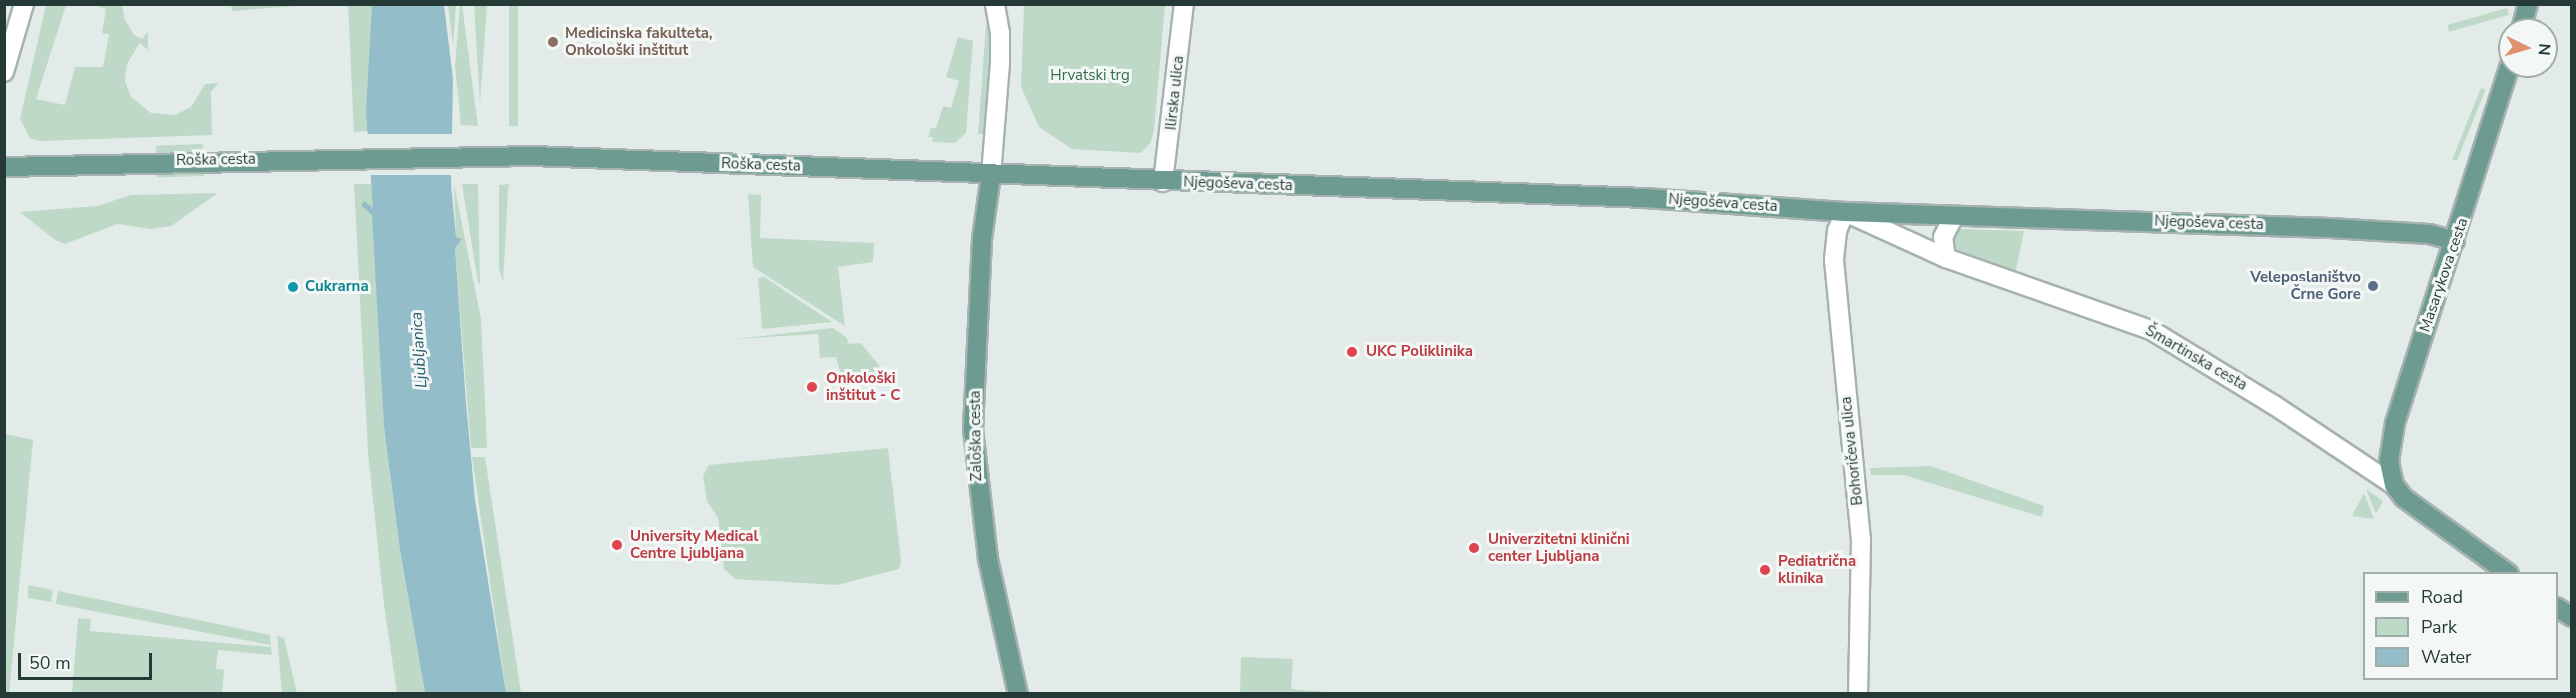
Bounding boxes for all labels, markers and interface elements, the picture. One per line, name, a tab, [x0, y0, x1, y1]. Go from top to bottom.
north arrow	[2498, 18, 2558, 78]
place label: Medicinska fakulteta, Onkološki inštitut	[565, 24, 713, 59]
marker: Medicinska fakulteta, Onkološki inštitut	[546, 35, 560, 49]
text: N	[2532, 42, 2555, 56]
street label: Ilirska ulica	[1162, 55, 1188, 131]
park label: Hrvatski trg	[1050, 67, 1130, 85]
street label: Roška cesta	[176, 150, 256, 170]
street label: Roška cesta	[721, 155, 801, 175]
street label: Njegoševa cesta	[1183, 173, 1293, 195]
street label: Njegoševa cesta	[1668, 190, 1778, 216]
street label: Njegoševa cesta	[2154, 212, 2264, 234]
street label: Masarykova cesta	[2416, 216, 2472, 334]
place label: Veleposlaništvo Črne Gore	[2250, 268, 2361, 303]
place label: Cukrarna	[305, 278, 369, 296]
marker: Veleposlaništvo Črne Gore	[2366, 279, 2380, 293]
marker: Cukrarna	[286, 280, 300, 294]
water label: Ljubljanica	[407, 311, 431, 389]
street label: Šmartinska cesta	[2142, 322, 2250, 394]
marker: UKC Poliklinika	[1343, 343, 1361, 361]
place label: UKC Poliklinika	[1366, 343, 1473, 361]
place label: Onkološki inštitut - C	[826, 369, 900, 404]
marker: Onkološki inštitut - C	[803, 378, 821, 396]
street label: Zaloška cesta	[966, 390, 986, 482]
street label: Bohoričeva ulica	[1837, 396, 1867, 506]
place label: University Medical Centre Ljubljana	[630, 527, 758, 562]
place label: Univerzitetni klinični center Ljubljana	[1488, 530, 1630, 565]
marker: University Medical Centre Ljubljana	[608, 536, 626, 554]
marker: Univerzitetni klinični center Ljubljana	[1465, 539, 1483, 557]
place label: Pediatrična klinika	[1778, 552, 1856, 587]
marker: Pediatrična klinika	[1756, 561, 1774, 579]
legend	[2363, 572, 2558, 680]
text: Road	[2421, 585, 2463, 609]
text: Park	[2421, 615, 2457, 639]
scale bar	[21, 641, 154, 679]
text: Water	[2421, 645, 2472, 669]
text: 50 m	[29, 651, 71, 675]

